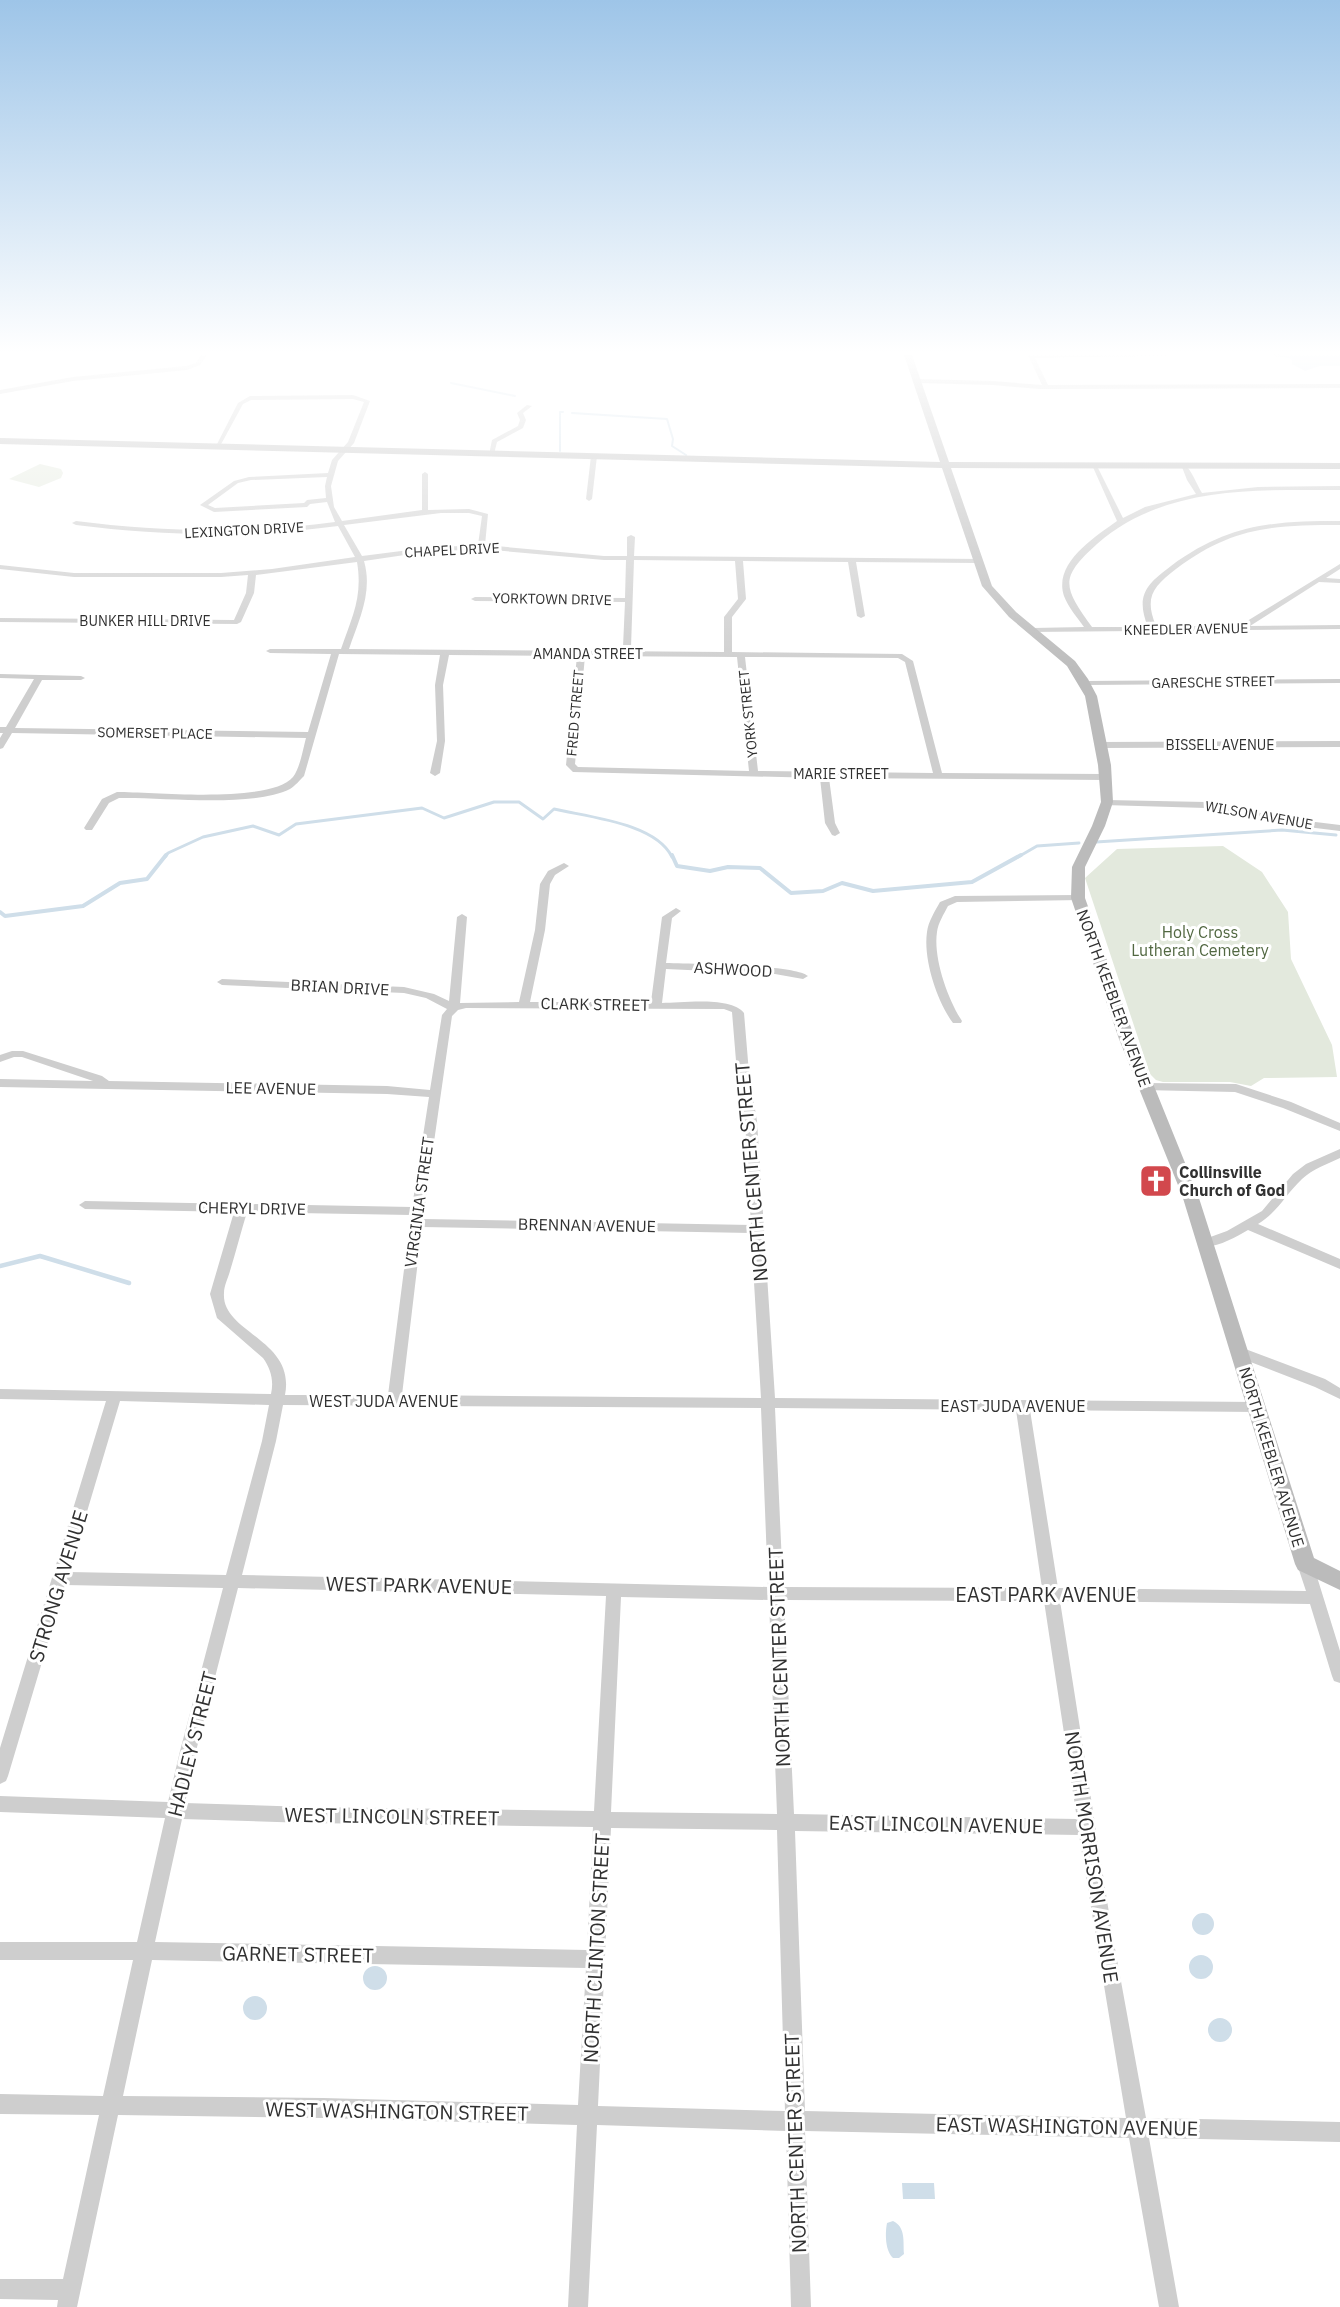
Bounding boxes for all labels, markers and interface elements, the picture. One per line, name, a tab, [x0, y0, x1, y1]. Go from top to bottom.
street label: LEXINGTON DRIVE	[184, 518, 304, 542]
street label: CHAPEL DRIVE	[404, 539, 500, 561]
street label: YORKTOWN DRIVE	[492, 589, 612, 609]
street label: BUNKER HILL DRIVE	[79, 612, 211, 630]
street label: KNEEDLER AVENUE	[1124, 619, 1248, 639]
street label: AMANDA STREET	[533, 645, 643, 663]
street label: FRED STREET	[562, 669, 588, 757]
street label: YORK STREET	[734, 669, 762, 759]
street label: GARESCHE STREET	[1151, 672, 1275, 692]
street label: SOMERSET PLACE	[97, 723, 213, 743]
street label: BISSELL AVENUE	[1165, 736, 1275, 754]
street label: MARIE STREET	[793, 765, 889, 783]
street label: WILSON AVENUE	[1204, 797, 1314, 833]
street label: NORTH KEEBLER AVENUE	[1073, 906, 1155, 1090]
park label: Holy Cross Lutheran Cemetery	[1131, 922, 1269, 960]
street label: ASHWOOD	[693, 957, 773, 981]
street label: BRIAN DRIVE	[290, 974, 390, 1000]
street label: CLARK STREET	[540, 993, 650, 1015]
street label: NORTH CENTER STREET	[728, 1061, 774, 1283]
street label: LEE AVENUE	[226, 1077, 316, 1099]
street label: VIRGINIA STREET	[400, 1135, 438, 1269]
place label: Collinsville Church of God	[1179, 1162, 1285, 1200]
church icon: Collinsville Church of God	[1138, 1163, 1174, 1199]
street label: CHERYL DRIVE	[198, 1197, 306, 1219]
street label: BRENNAN AVENUE	[518, 1214, 656, 1236]
street label: NORTH KEEBLER AVENUE	[1235, 1364, 1309, 1550]
street label: WEST JUDA AVENUE	[309, 1391, 459, 1411]
street label: EAST JUDA AVENUE	[940, 1396, 1086, 1416]
street label: STRONG AVENUE	[22, 1507, 94, 1665]
street label: NORTH CENTER STREET	[762, 1547, 796, 1767]
street label: WEST PARK AVENUE	[326, 1570, 512, 1600]
street label: EAST PARK AVENUE	[955, 1581, 1137, 1608]
street label: HADLEY STREET	[161, 1669, 223, 1819]
street label: NORTH MORRISON AVENUE	[1059, 1729, 1125, 1985]
street label: WEST LINCOLN STREET	[284, 1801, 500, 1831]
street label: EAST LINCOLN AVENUE	[828, 1809, 1044, 1839]
street label: NORTH CLINTON STREET	[577, 1832, 615, 2064]
street label: GARNET STREET	[222, 1939, 374, 1969]
street label: NORTH CENTER STREET	[778, 2033, 812, 2253]
street label: WEST WASHINGTON STREET	[265, 2095, 529, 2127]
street label: EAST WASHINGTON AVENUE	[935, 2110, 1199, 2142]

